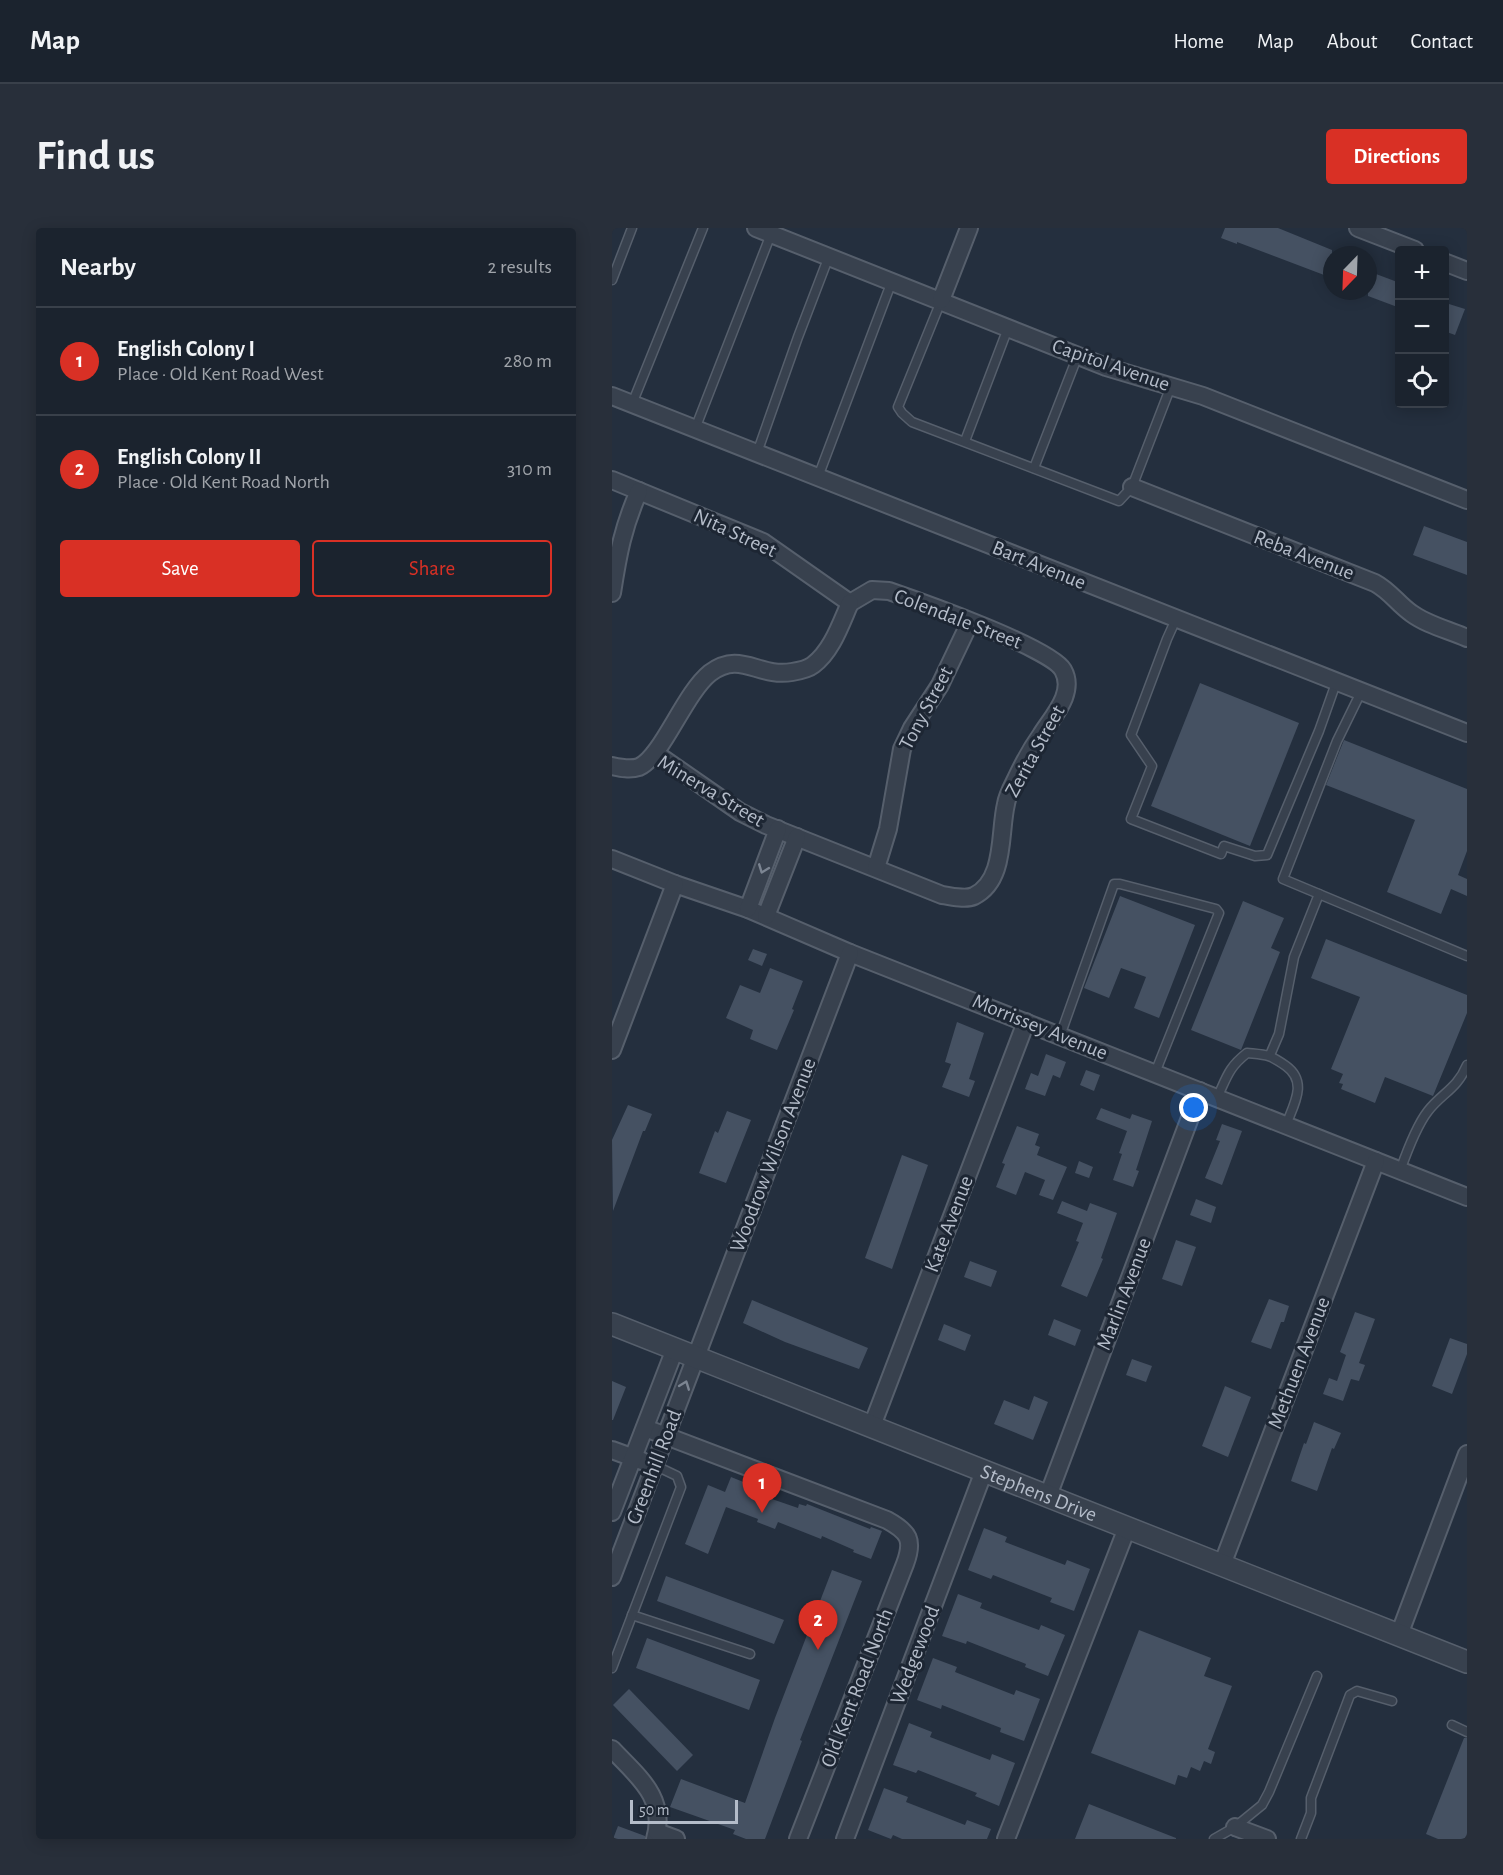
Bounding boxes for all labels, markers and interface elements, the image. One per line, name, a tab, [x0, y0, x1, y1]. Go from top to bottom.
text: Map	[30, 27, 80, 55]
text: Home	[1173, 31, 1224, 52]
text: Map	[1257, 31, 1294, 52]
text: About	[1327, 31, 1377, 52]
text: Contact	[1410, 31, 1473, 52]
button: Directions	[1326, 129, 1467, 184]
text: Find us	[36, 135, 155, 177]
north arrow	[1323, 246, 1377, 300]
map controls	[1395, 246, 1449, 408]
button: +	[1395, 246, 1449, 300]
text: Nearby	[60, 254, 136, 280]
text: 2 results	[488, 257, 552, 277]
button: −	[1395, 300, 1449, 354]
street label: Capitol Avenue	[1049, 335, 1173, 395]
text: English Colony I	[117, 338, 255, 360]
text: 1	[76, 351, 83, 371]
text: 280 m	[504, 351, 552, 371]
button: locate	[1395, 354, 1449, 408]
text: Place · Old Kent Road West	[117, 364, 324, 384]
text: English Colony II	[117, 446, 262, 468]
text: 2	[75, 459, 84, 479]
text: 310 m	[507, 459, 552, 479]
text: Place · Old Kent Road North	[117, 472, 330, 492]
street label: Nita Street	[690, 505, 780, 561]
street label: Reba Avenue	[1251, 526, 1357, 584]
street label: Bart Avenue	[989, 537, 1089, 593]
button: Save	[60, 540, 300, 597]
button: Share	[312, 540, 552, 597]
street label: Colendale Street	[891, 585, 1025, 653]
street label: Tony Street	[895, 662, 957, 753]
street label: Zerita Street	[1001, 701, 1069, 800]
street label: Minerva Street	[654, 751, 768, 831]
one-way arrow	[758, 863, 771, 874]
street label: Morrissey Avenue	[969, 990, 1111, 1064]
street label: Woodrow Wilson Avenue	[726, 1055, 820, 1255]
your location	[1179, 1093, 1208, 1122]
street label: Kate Avenue	[921, 1173, 977, 1275]
street label: Marlin Avenue	[1093, 1235, 1155, 1353]
street label: Methuen Avenue	[1264, 1294, 1334, 1432]
one-way arrow	[677, 1380, 690, 1391]
street label: Greenhill Road	[623, 1407, 685, 1527]
street label: Stephens Drive	[978, 1460, 1100, 1525]
pin: 1	[742, 1464, 782, 1513]
pin: 2	[798, 1600, 838, 1650]
street label: Wedgewood	[887, 1603, 943, 1707]
street label: Old Kent Road North	[817, 1606, 897, 1770]
scale bar	[630, 1797, 738, 1824]
text: 50 m	[639, 1802, 670, 1818]

